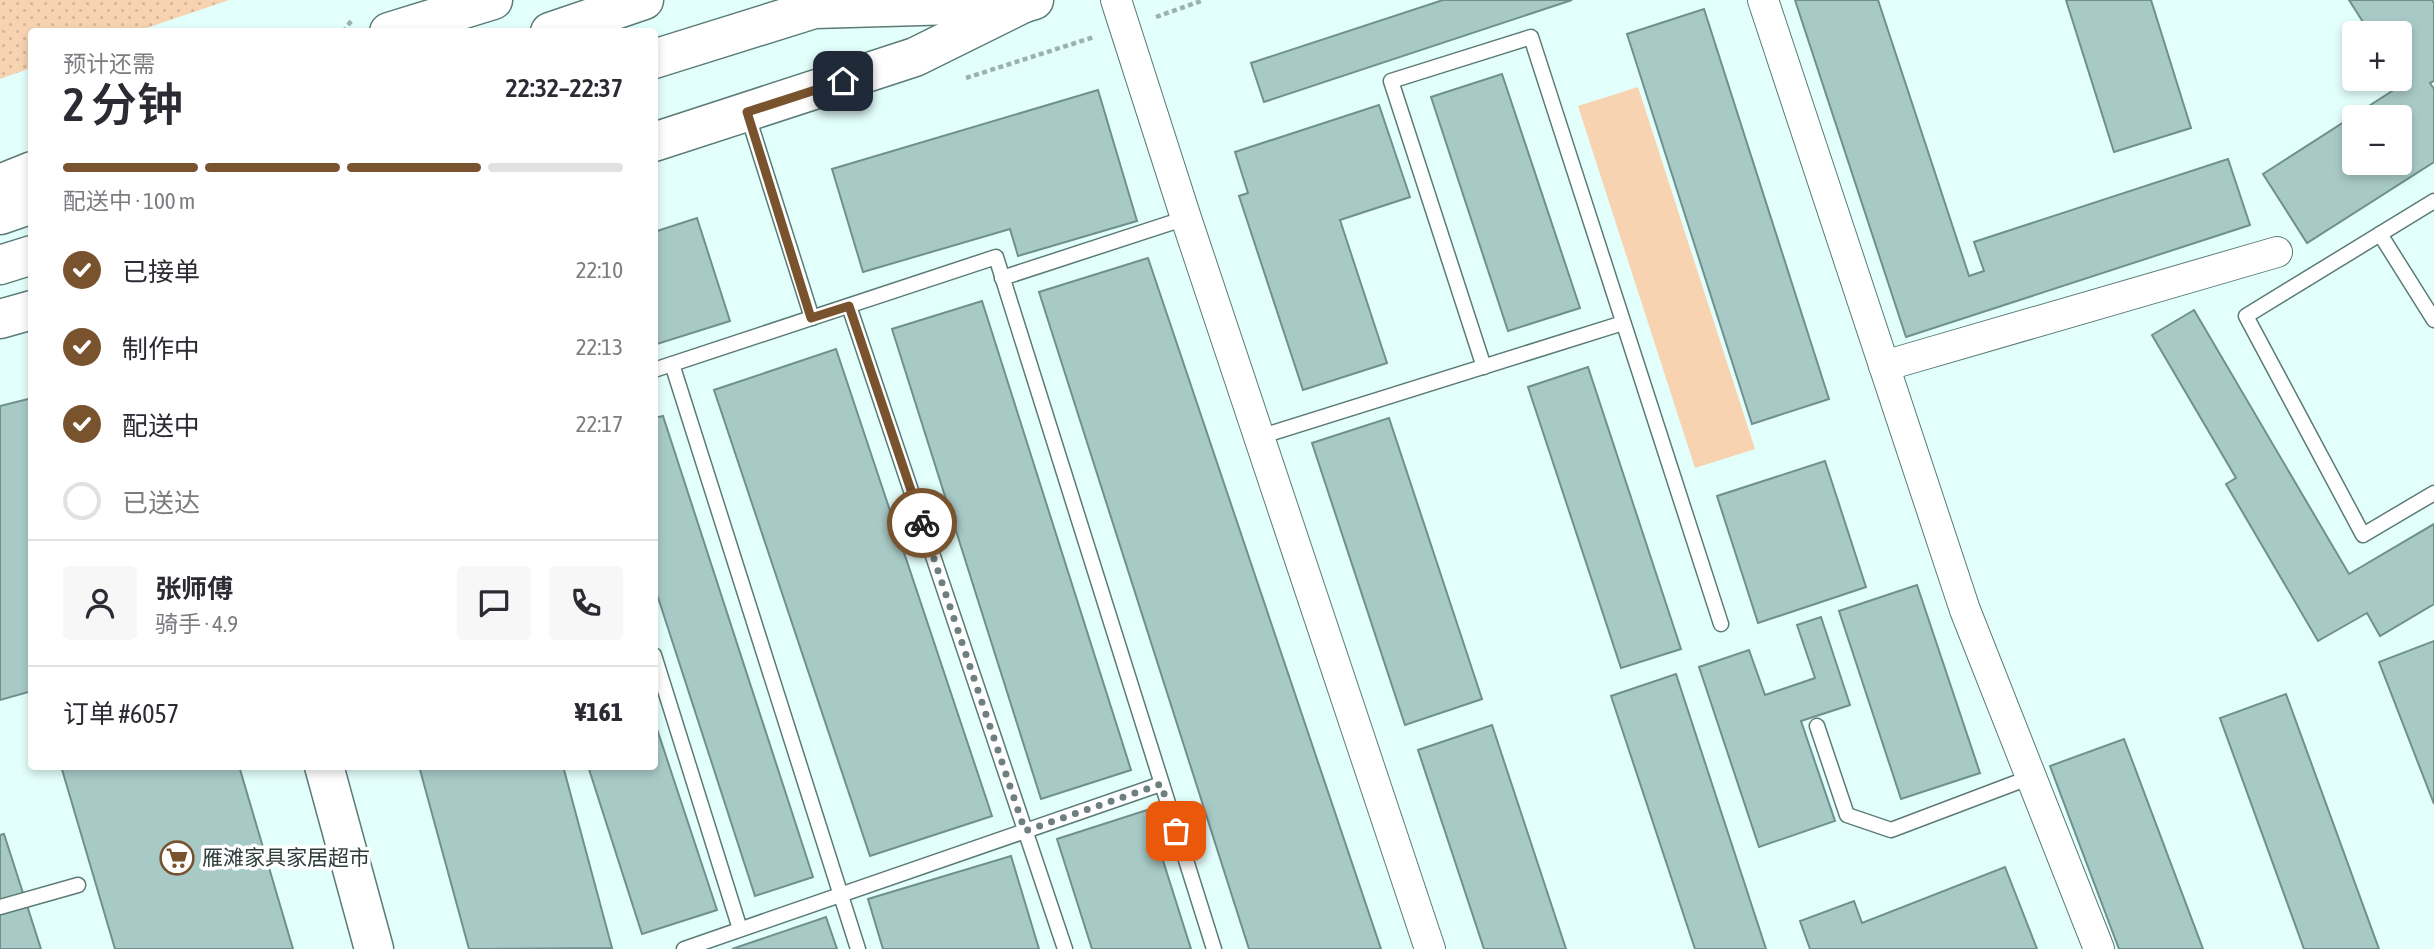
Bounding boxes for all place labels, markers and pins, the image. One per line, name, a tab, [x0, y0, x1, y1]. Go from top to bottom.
pin	[813, 51, 873, 111]
pin	[1146, 801, 1206, 861]
supermarket icon: 雁滩家具家居超市	[158, 839, 196, 877]
place label: 雁滩家具家居超市	[202, 845, 370, 869]

